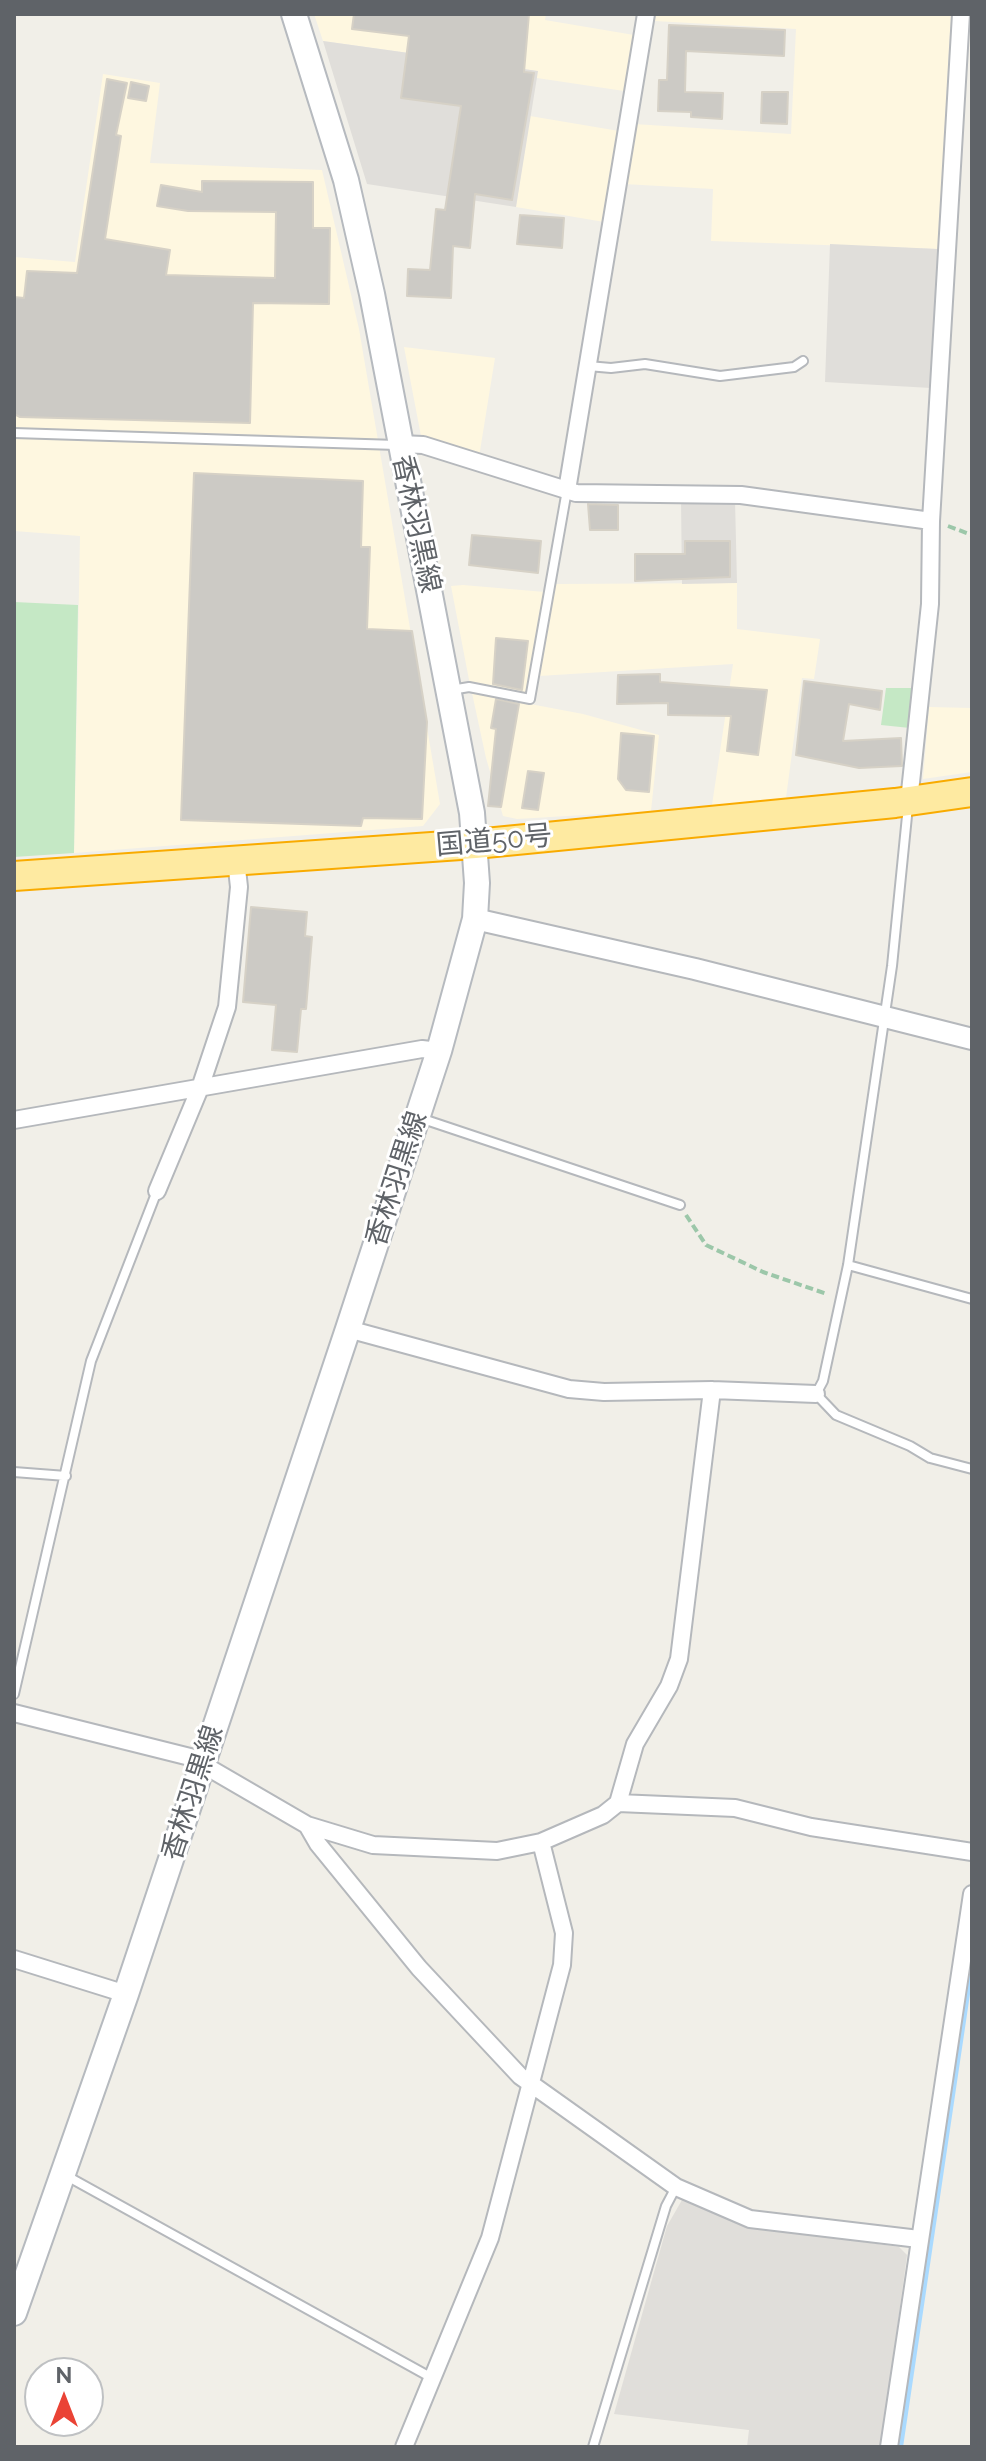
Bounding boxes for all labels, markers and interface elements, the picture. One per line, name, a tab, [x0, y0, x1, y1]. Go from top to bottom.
street label: 香林羽黒線	[385, 452, 447, 596]
street label: 国道50号	[435, 819, 553, 863]
street label: 香林羽黒線	[359, 1107, 435, 1251]
street label: 香林羽黒線	[155, 1721, 231, 1865]
north arrow	[24, 2357, 104, 2437]
text: N	[56, 2362, 72, 2388]

